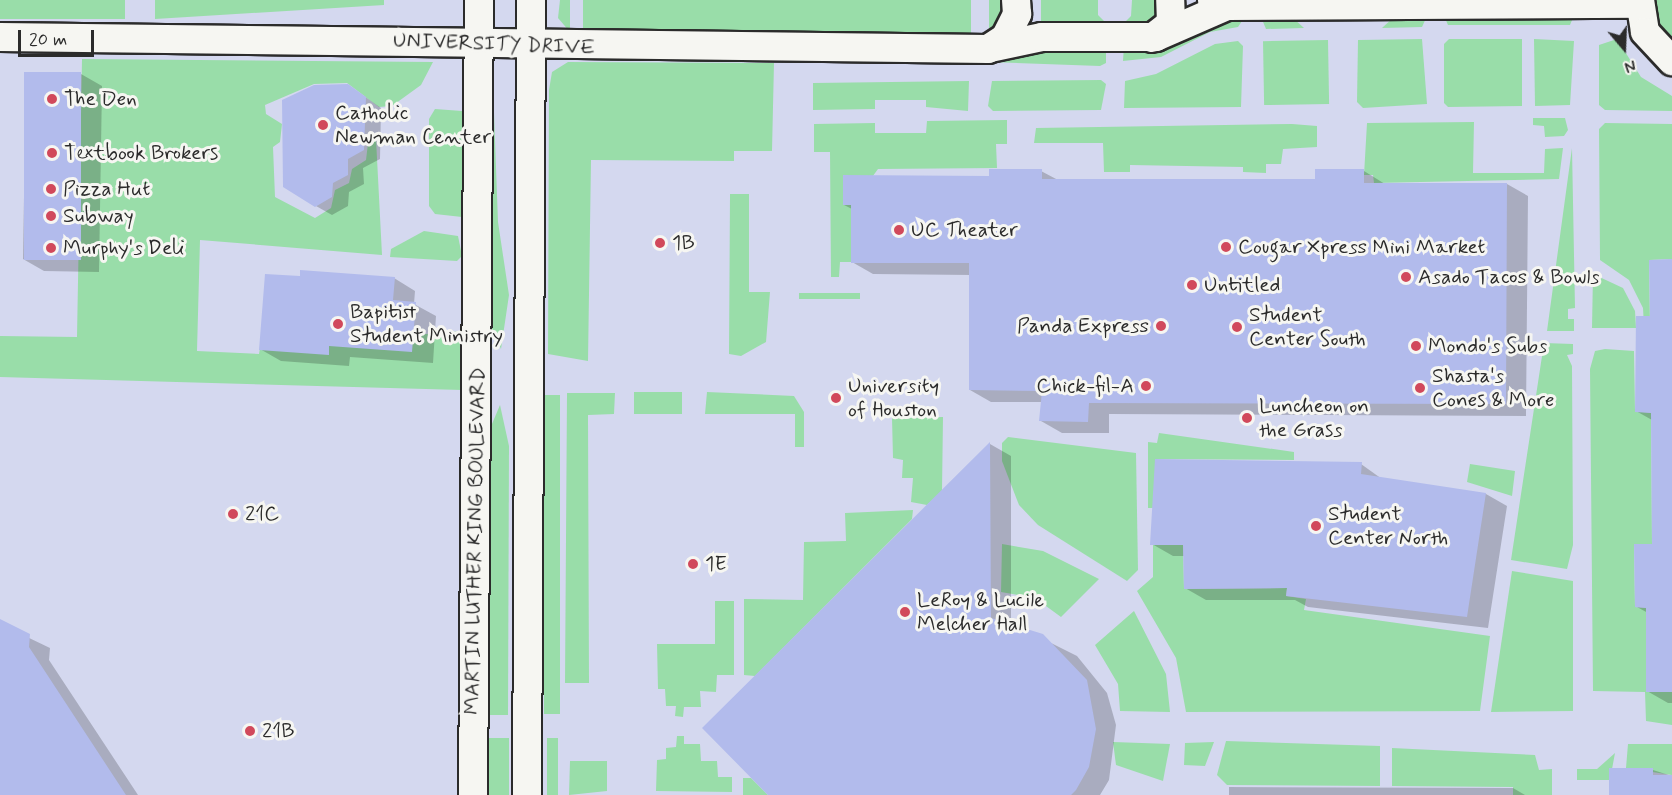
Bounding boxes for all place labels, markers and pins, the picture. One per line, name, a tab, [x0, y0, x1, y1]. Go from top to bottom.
place label: The Den	[64, 86, 137, 112]
marker: The Den	[45, 92, 59, 106]
place label: Catholic Newman Center	[335, 100, 487, 150]
marker: Catholic Newman Center	[316, 118, 330, 132]
place label: Textbook Brokers	[64, 140, 218, 166]
marker: Textbook Brokers	[45, 146, 59, 160]
place label: Pizza Hut	[63, 176, 148, 202]
marker: Pizza Hut	[44, 182, 58, 196]
place label: Subway	[63, 203, 134, 229]
marker: Subway	[44, 209, 58, 223]
place label: UC Theater	[911, 217, 1015, 243]
marker: UC Theater	[892, 223, 906, 237]
place label: 1B	[672, 230, 695, 256]
place label: Cougar Xpress Mini Market	[1238, 234, 1488, 260]
place label: Murphy's Deli	[63, 235, 184, 261]
marker: 1B	[653, 236, 667, 250]
marker: Cougar Xpress Mini Market	[1219, 240, 1233, 254]
marker: Murphy's Deli	[44, 241, 58, 255]
place label: Asado Tacos & Bowls	[1418, 264, 1595, 290]
marker: Asado Tacos & Bowls	[1399, 270, 1413, 284]
place label: Untitled	[1204, 272, 1281, 298]
marker: Untitled	[1185, 278, 1199, 292]
place label: Bapitist Student Ministry	[350, 299, 503, 349]
place label: Student Center South	[1249, 302, 1365, 352]
place label: Panda Express	[1016, 313, 1149, 339]
marker: Bapitist Student Ministry	[331, 317, 345, 331]
marker: Panda Express	[1154, 319, 1168, 333]
marker: Student Center South	[1230, 320, 1244, 334]
place label: Mondo's Subs	[1428, 333, 1548, 359]
marker: Mondo's Subs	[1409, 339, 1423, 353]
place label: Shasta's Cones & More	[1432, 363, 1554, 413]
place label: University of Houston	[848, 373, 939, 423]
place label: Chick-fil-A	[1036, 373, 1134, 399]
marker: Chick-fil-A	[1139, 379, 1153, 393]
marker: Shasta's Cones & More	[1413, 381, 1427, 395]
marker: University of Houston	[829, 391, 843, 405]
place label: Luncheon on the Grass	[1259, 393, 1368, 443]
marker: Luncheon on the Grass	[1240, 411, 1254, 425]
place label: 21C	[245, 501, 279, 527]
place label: Student Center North	[1328, 501, 1448, 551]
marker: 21C	[226, 507, 240, 521]
marker: Student Center North	[1309, 519, 1323, 533]
place label: 1E	[705, 551, 727, 577]
marker: 1E	[686, 557, 700, 571]
place label: LeRoy & Lucile Melcher Hall	[917, 587, 1044, 637]
marker: LeRoy & Lucile Melcher Hall	[898, 605, 912, 619]
place label: 21B	[262, 718, 295, 744]
marker: 21B	[243, 724, 257, 738]

